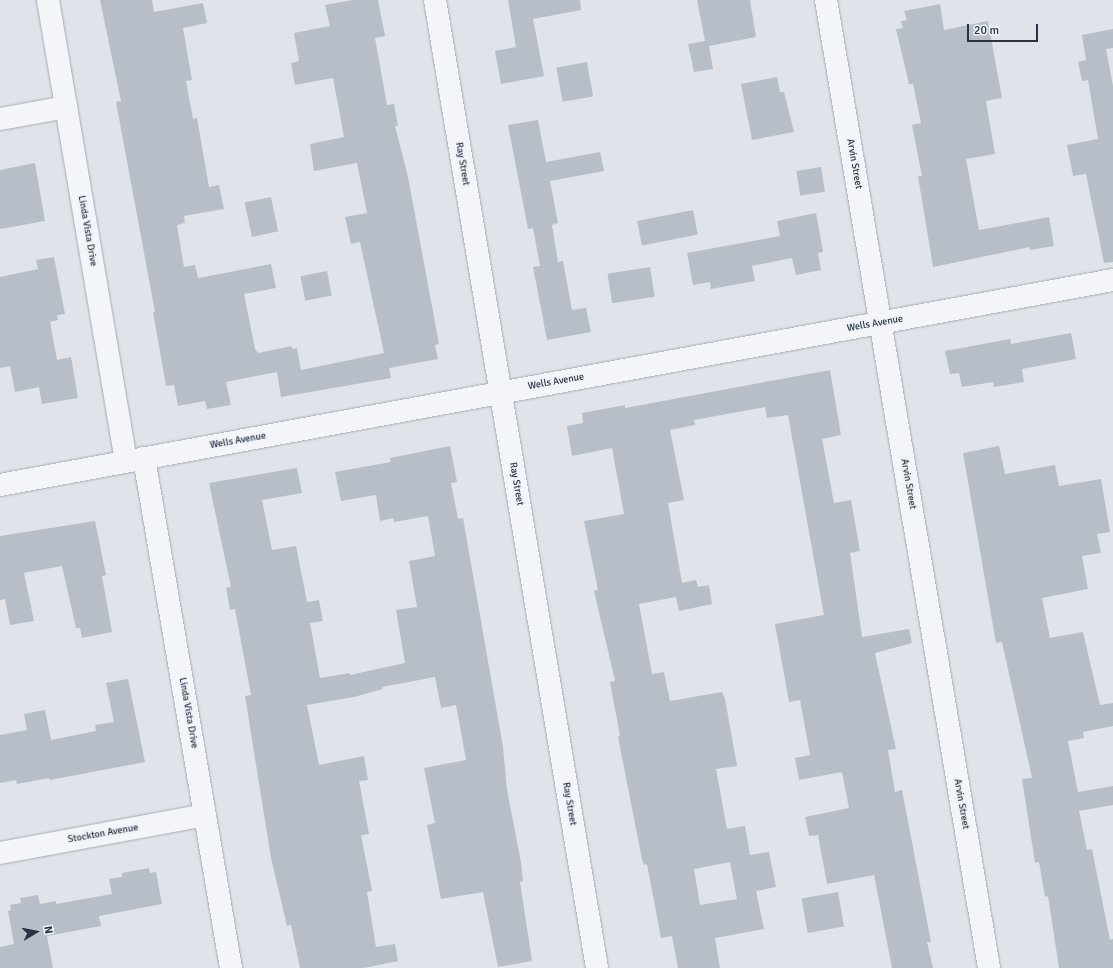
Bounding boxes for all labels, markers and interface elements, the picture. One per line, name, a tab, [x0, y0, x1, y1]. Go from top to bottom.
scale bar	[969, 16, 1040, 42]
text: 20 m	[974, 23, 999, 38]
street label: Arvin Street	[844, 138, 864, 190]
street label: Ray Street	[452, 141, 472, 187]
street label: Linda Vista Drive	[75, 195, 99, 267]
street label: Wells Avenue	[846, 313, 904, 335]
street label: Wells Avenue	[527, 371, 585, 393]
street label: Wells Avenue	[209, 430, 267, 452]
street label: Arvin Street	[898, 458, 918, 510]
street label: Ray Street	[506, 461, 526, 507]
street label: Linda Vista Drive	[176, 677, 200, 749]
street label: Arvin Street	[951, 778, 971, 830]
street label: Ray Street	[559, 781, 579, 827]
street label: Stockton Avenue	[67, 822, 139, 846]
north arrow	[16, 912, 56, 952]
text: N	[41, 925, 55, 935]

